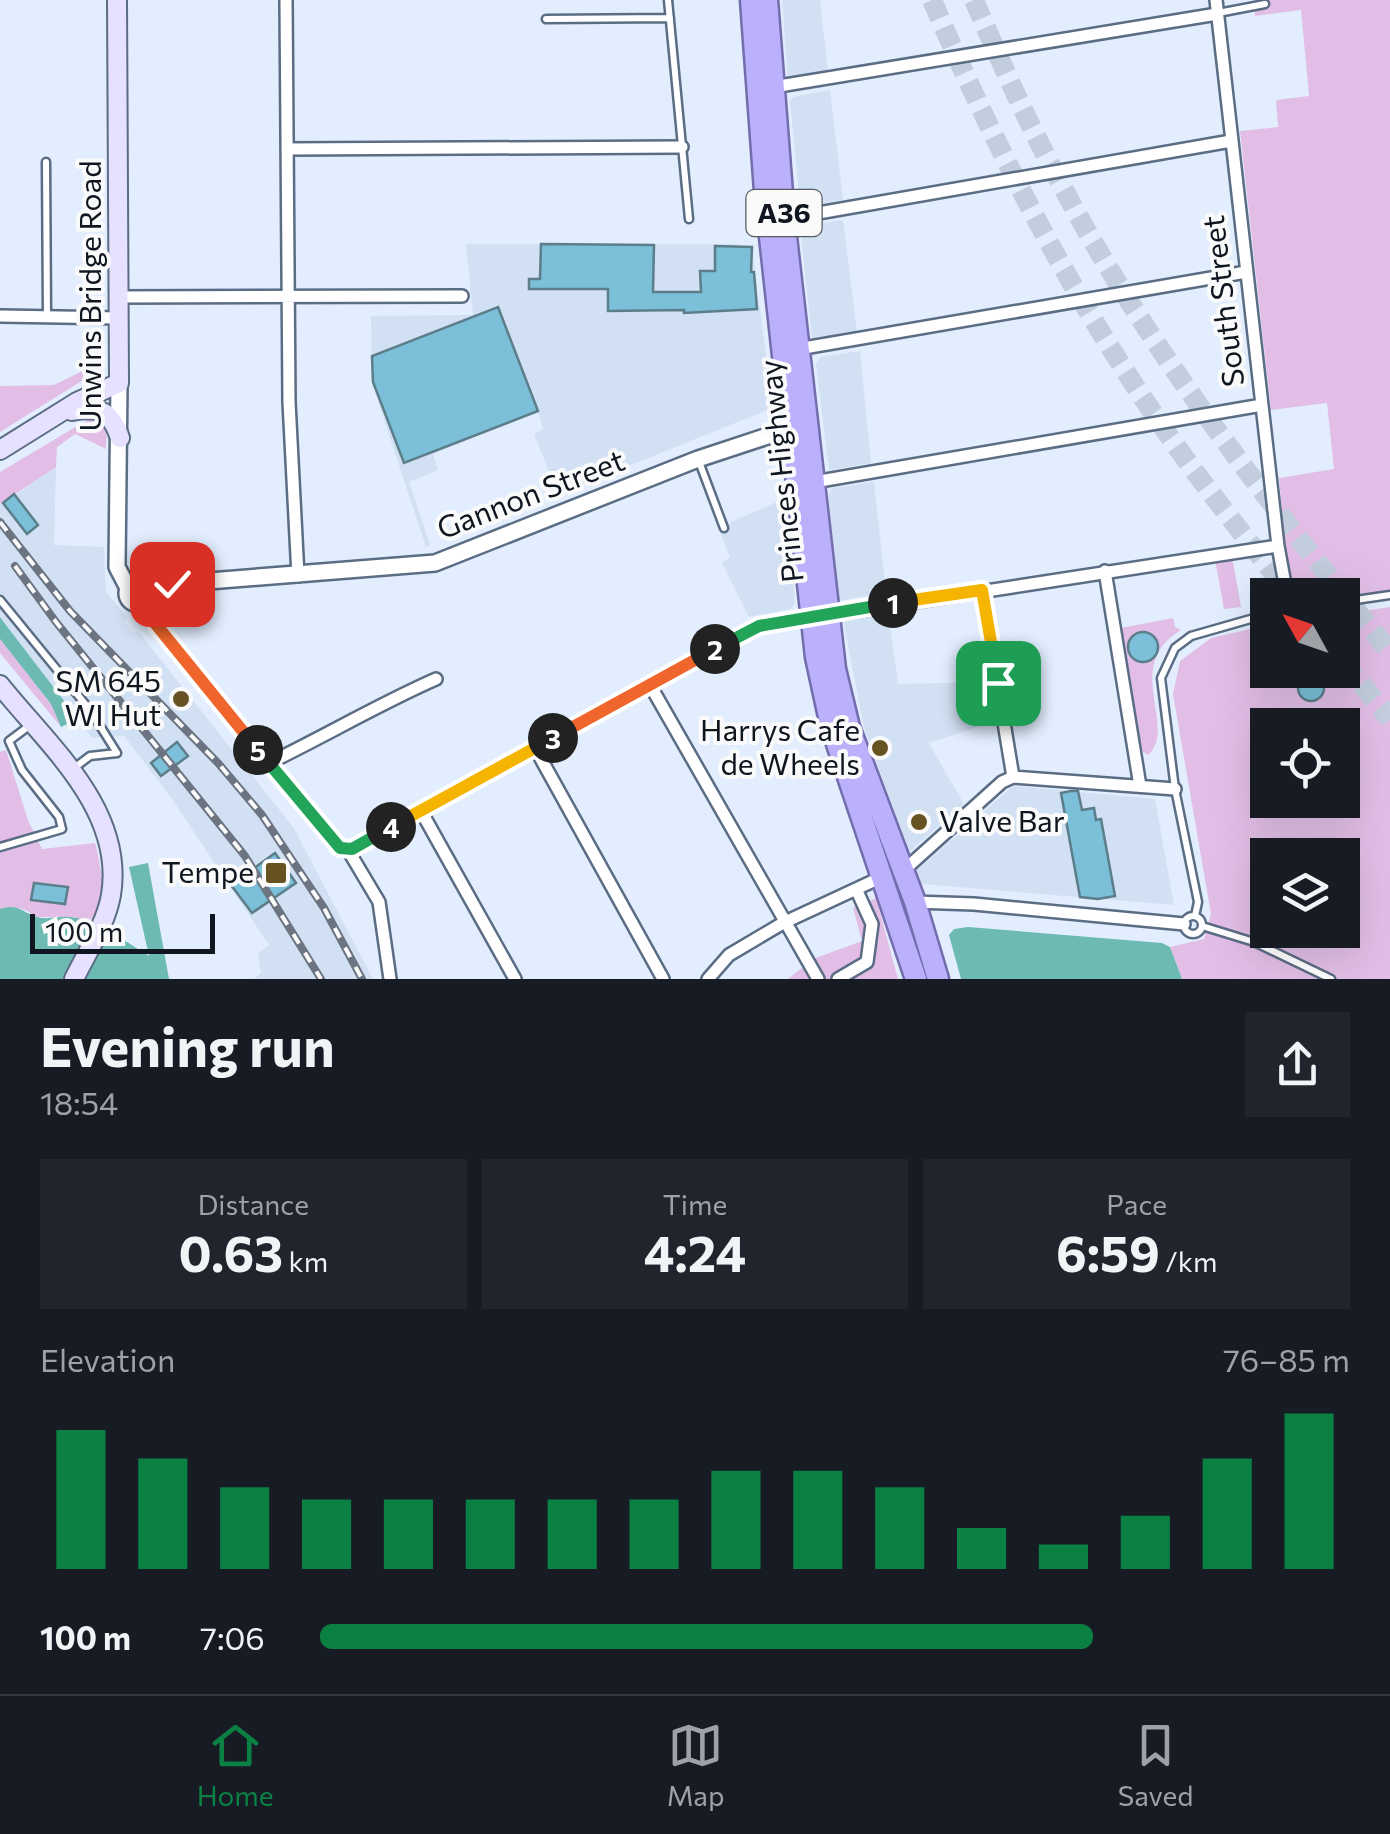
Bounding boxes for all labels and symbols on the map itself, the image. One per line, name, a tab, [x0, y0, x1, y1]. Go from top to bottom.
street label: Unwins Bridge Road	[70, 160, 107, 432]
road number: A36	[746, 190, 822, 236]
street label: South Street	[1193, 214, 1250, 389]
street label: Princes Highway	[749, 358, 810, 584]
street label: Gannon Street	[431, 440, 629, 545]
pin	[130, 542, 215, 627]
pin: 1	[868, 578, 918, 628]
north arrow	[1250, 578, 1360, 688]
pin: 2	[690, 624, 740, 674]
pin	[956, 641, 1041, 726]
place label: SM 645 WI Hut	[55, 661, 161, 732]
marker: SM 645 WI Hut	[170, 688, 192, 710]
place label: Harrys Cafe de Wheels	[700, 710, 860, 781]
pin: 3	[528, 713, 578, 763]
pin: 5	[233, 725, 283, 775]
marker: Harrys Cafe de Wheels	[869, 737, 891, 759]
place label: Valve Bar	[939, 801, 1065, 838]
pin: 4	[366, 802, 416, 852]
marker: Valve Bar	[908, 811, 930, 833]
place label: Tempe	[162, 852, 254, 889]
marker: Tempe	[263, 860, 289, 886]
scale bar	[30, 909, 215, 954]

